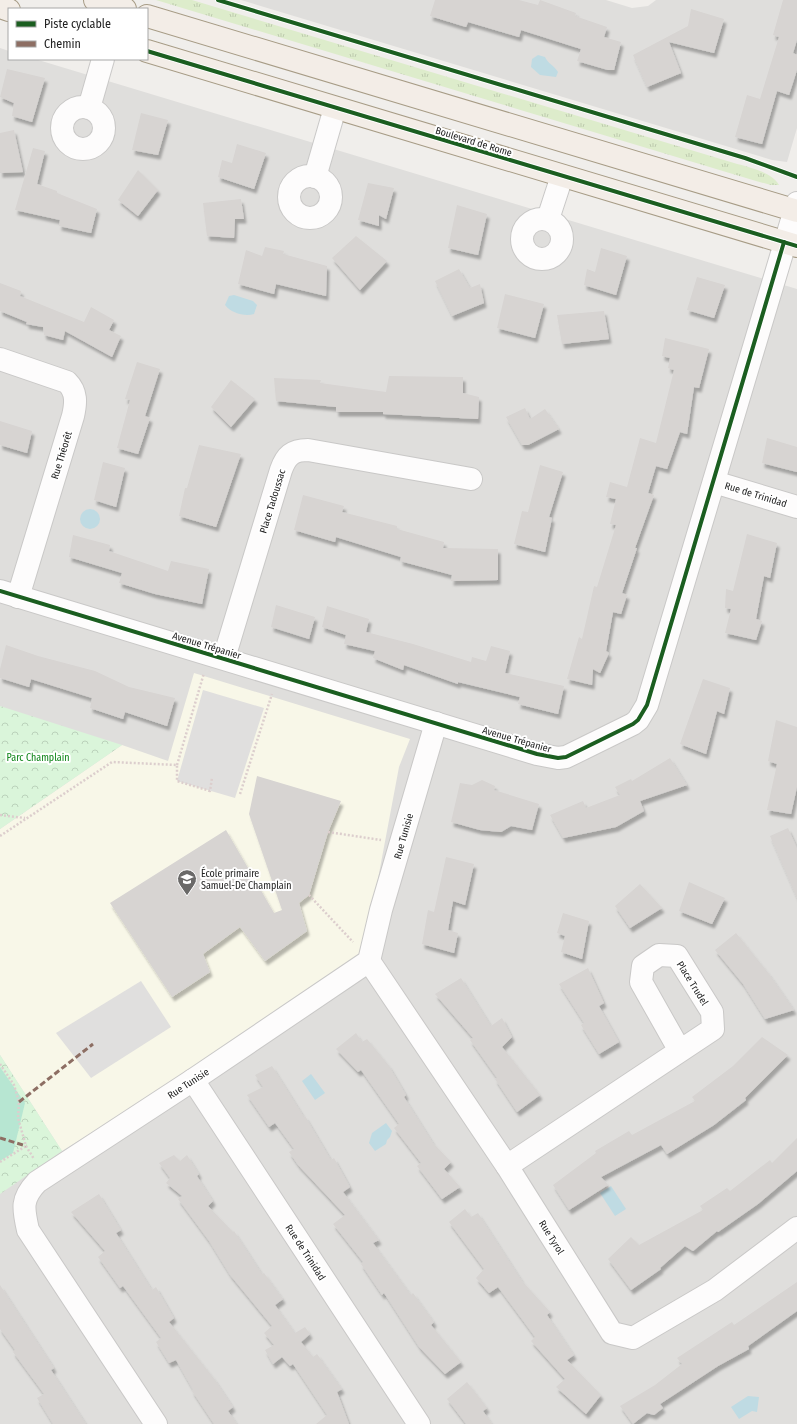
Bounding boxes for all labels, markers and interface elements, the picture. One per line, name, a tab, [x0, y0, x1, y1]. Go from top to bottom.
legend	[8, 8, 148, 60]
text: Piste cyclable	[44, 17, 111, 31]
text: Chemin	[44, 37, 81, 51]
street label: Boulevard de Rome	[434, 125, 513, 159]
street label: Rue Théorêt	[49, 429, 75, 481]
street label: Place Tadoussac	[258, 467, 289, 535]
street label: Rue de Trinidad	[723, 480, 788, 510]
street label: Avenue Trépanier	[171, 630, 243, 662]
street label: Avenue Trépanier	[481, 724, 553, 756]
park label: Parc Champlain	[7, 752, 69, 764]
street label: Rue Tunisie	[392, 812, 416, 860]
place label: École primaire Samuel-De Champlain	[201, 866, 292, 892]
school or university icon: École primaire Samuel-De Champlain	[176, 868, 198, 896]
street label: Place Trudel	[674, 959, 711, 1008]
street label: Rue Tunisie	[166, 1066, 212, 1102]
street label: Rue Tyrol	[536, 1218, 566, 1257]
street label: Rue de Trinidad	[283, 1222, 328, 1283]

